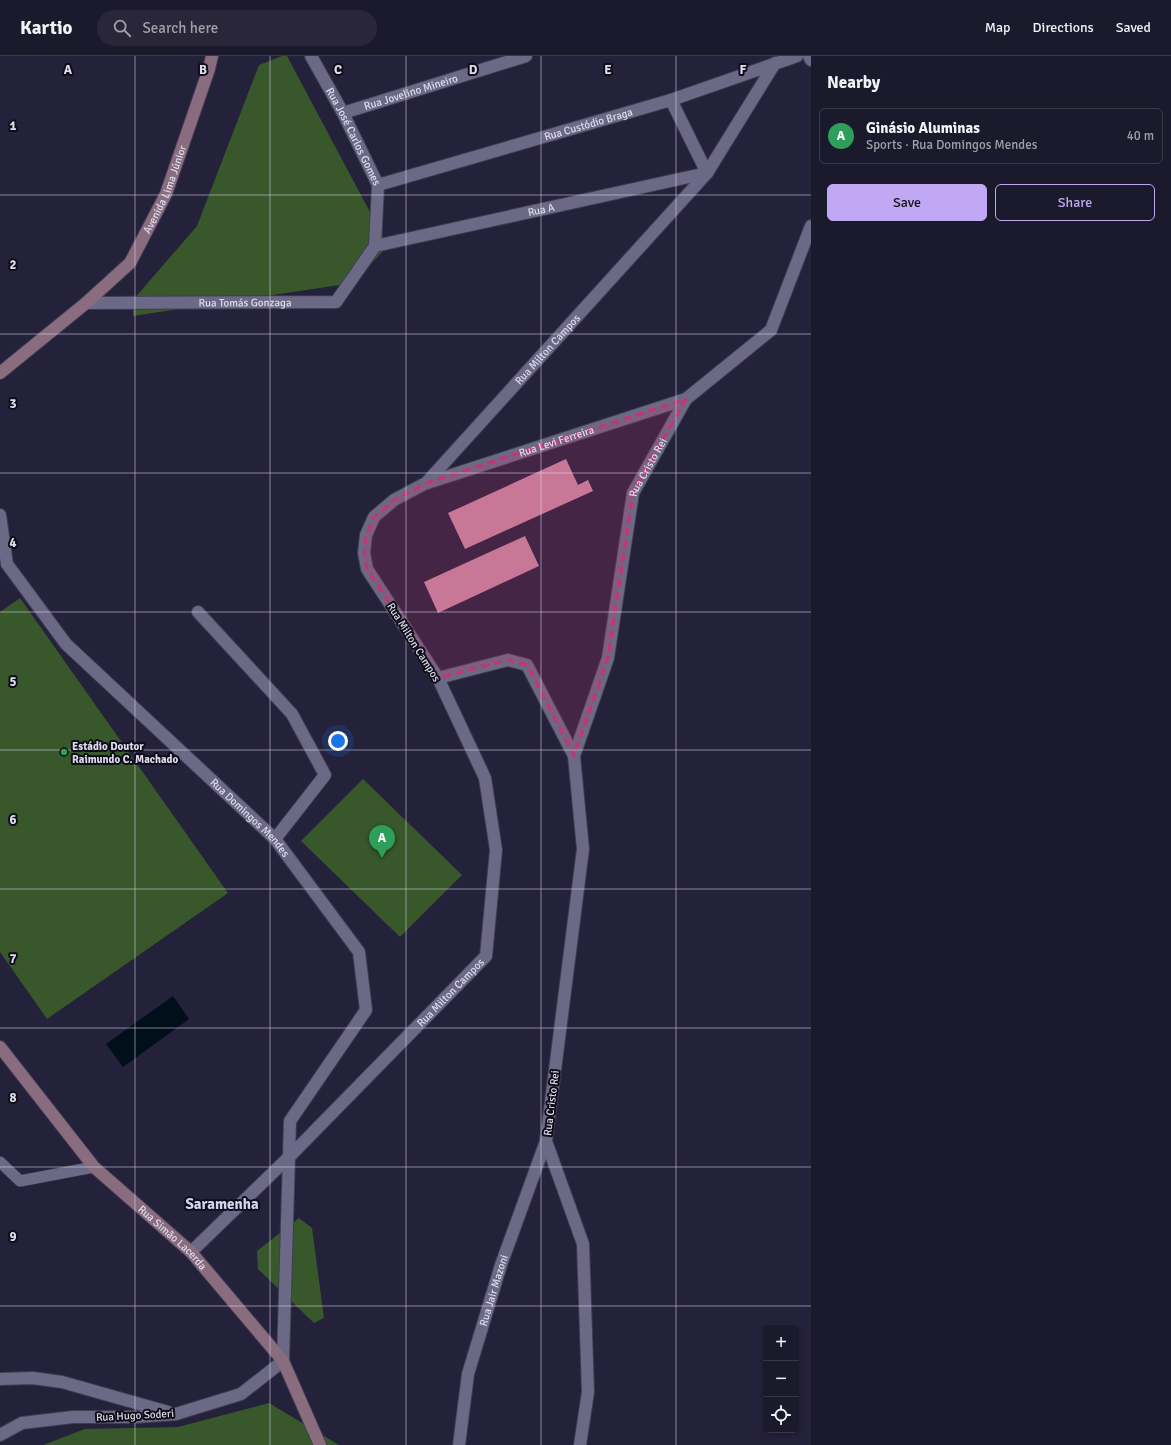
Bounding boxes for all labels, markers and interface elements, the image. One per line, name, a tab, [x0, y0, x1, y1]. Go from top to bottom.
search box	[97, 10, 377, 46]
text: Kartio	[20, 16, 73, 40]
icon: search	[111, 17, 133, 39]
text: Search here	[143, 19, 218, 37]
text: Map	[985, 19, 1011, 36]
text: Directions	[1033, 19, 1094, 36]
text: Saved	[1116, 19, 1151, 36]
text: A	[64, 62, 73, 78]
text: B	[199, 62, 207, 78]
text: C	[334, 62, 342, 78]
text: D	[469, 62, 478, 78]
text: E	[604, 62, 612, 78]
text: F	[740, 62, 747, 78]
street label: Rua Jovelino Mineiro	[362, 72, 460, 113]
text: Nearby	[827, 72, 880, 93]
street label: Rua José Carlos Gomes	[323, 85, 383, 188]
street label: Rua Custódio Braga	[543, 105, 635, 143]
text: 1	[9, 118, 17, 134]
text: Ginásio Aluminas	[866, 119, 980, 137]
text: A	[837, 128, 845, 144]
text: 40 m	[1127, 128, 1154, 144]
text: Sports · Rua Domingos Mendes	[866, 137, 1037, 153]
street label: Avenida Lima Júnior	[141, 144, 189, 236]
button: Save	[827, 184, 987, 221]
button: Share	[995, 184, 1155, 221]
street label: Rua A	[526, 201, 556, 219]
text: 2	[9, 257, 17, 273]
street label: Rua Tomás Gonzaga	[199, 296, 292, 310]
street label: Rua Milton Campos	[512, 311, 583, 387]
text: 3	[9, 396, 17, 412]
street label: Rua Levi Ferreira	[517, 423, 596, 460]
street label: Rua Cristo Rei	[627, 436, 670, 498]
text: 4	[9, 535, 17, 551]
street label: Rua Milton Campos	[384, 600, 443, 684]
text: 5	[9, 674, 17, 690]
your location	[328, 731, 348, 751]
place label: Estádio Doutor Raimundo C. Machado	[72, 740, 178, 766]
marker: Estádio Doutor Raimundo C. Machado	[59, 747, 69, 757]
street label: Rua Domingos Mendes	[207, 776, 292, 860]
text: 6	[9, 812, 17, 828]
pin: A	[369, 825, 395, 858]
text: 7	[9, 951, 17, 967]
street label: Rua Milton Campos	[414, 956, 487, 1030]
street label: Rua Cristo Rei	[541, 1070, 562, 1137]
text: 8	[9, 1090, 17, 1106]
district label: Saramenha	[185, 1195, 259, 1213]
street label: Rua Simão Lacerda	[135, 1203, 210, 1273]
text: 9	[9, 1229, 17, 1245]
street label: Rua Jair Mazoni	[477, 1253, 511, 1328]
map controls	[763, 1325, 799, 1433]
button: +	[763, 1325, 799, 1361]
button: −	[763, 1361, 799, 1397]
button: locate	[763, 1397, 799, 1433]
street label: Rua Hugo Soderi	[96, 1407, 174, 1424]

